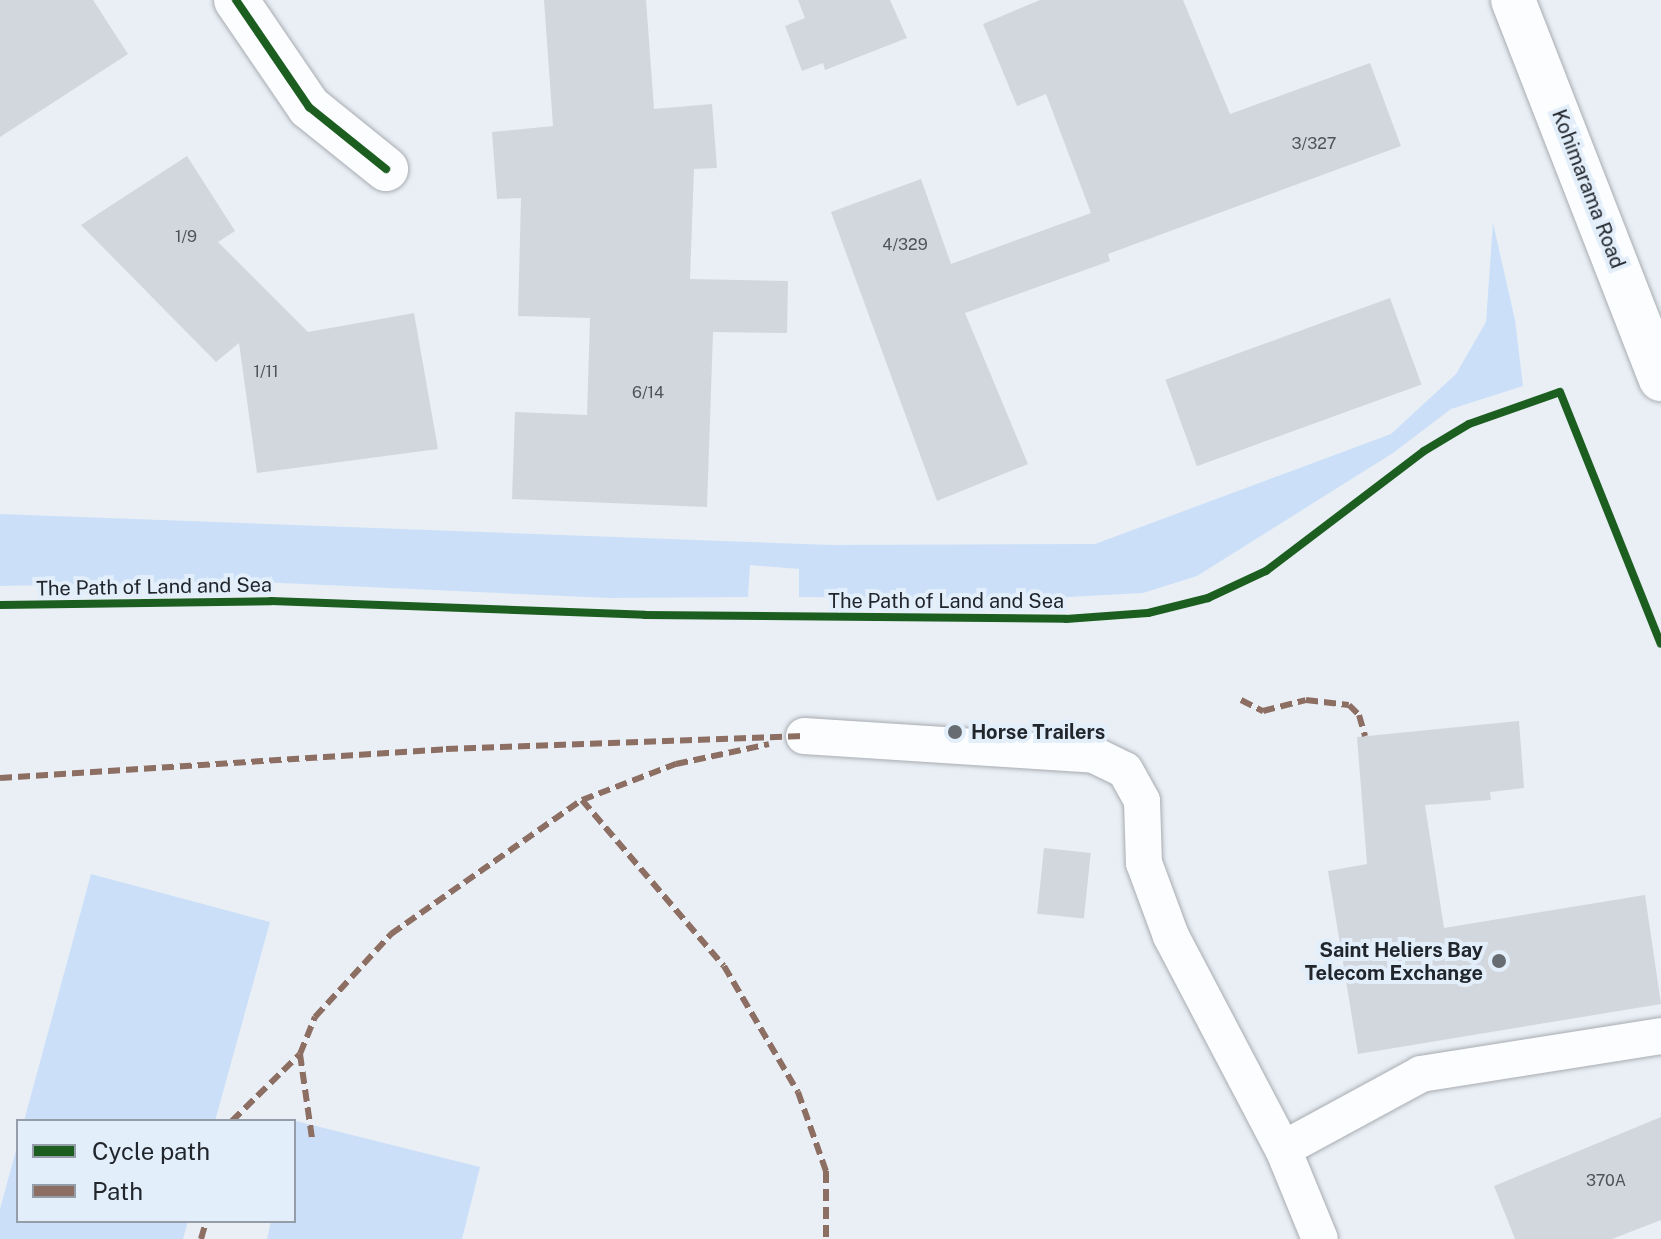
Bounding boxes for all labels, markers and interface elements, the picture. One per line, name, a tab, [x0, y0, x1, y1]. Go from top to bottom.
street label: Kohimarama Road	[1547, 106, 1629, 272]
house number: 3/327	[1292, 134, 1336, 154]
house number: 1/9	[175, 227, 197, 247]
house number: 4/329	[882, 235, 928, 255]
house number: 1/11	[253, 362, 279, 382]
house number: 6/14	[632, 383, 664, 403]
street label: The Path of Land and Sea	[36, 573, 272, 601]
street label: The Path of Land and Sea	[828, 589, 1064, 613]
place label: Horse Trailers	[971, 720, 1105, 744]
marker: Horse Trailers	[946, 723, 964, 741]
place label: Saint Heliers Bay Telecom Exchange	[1305, 938, 1483, 985]
marker: Saint Heliers Bay Telecom Exchange	[1490, 952, 1508, 970]
legend	[16, 1119, 296, 1223]
text: Cycle path	[92, 1137, 210, 1165]
house number: 370A	[1586, 1171, 1626, 1191]
text: Path	[92, 1177, 143, 1205]

